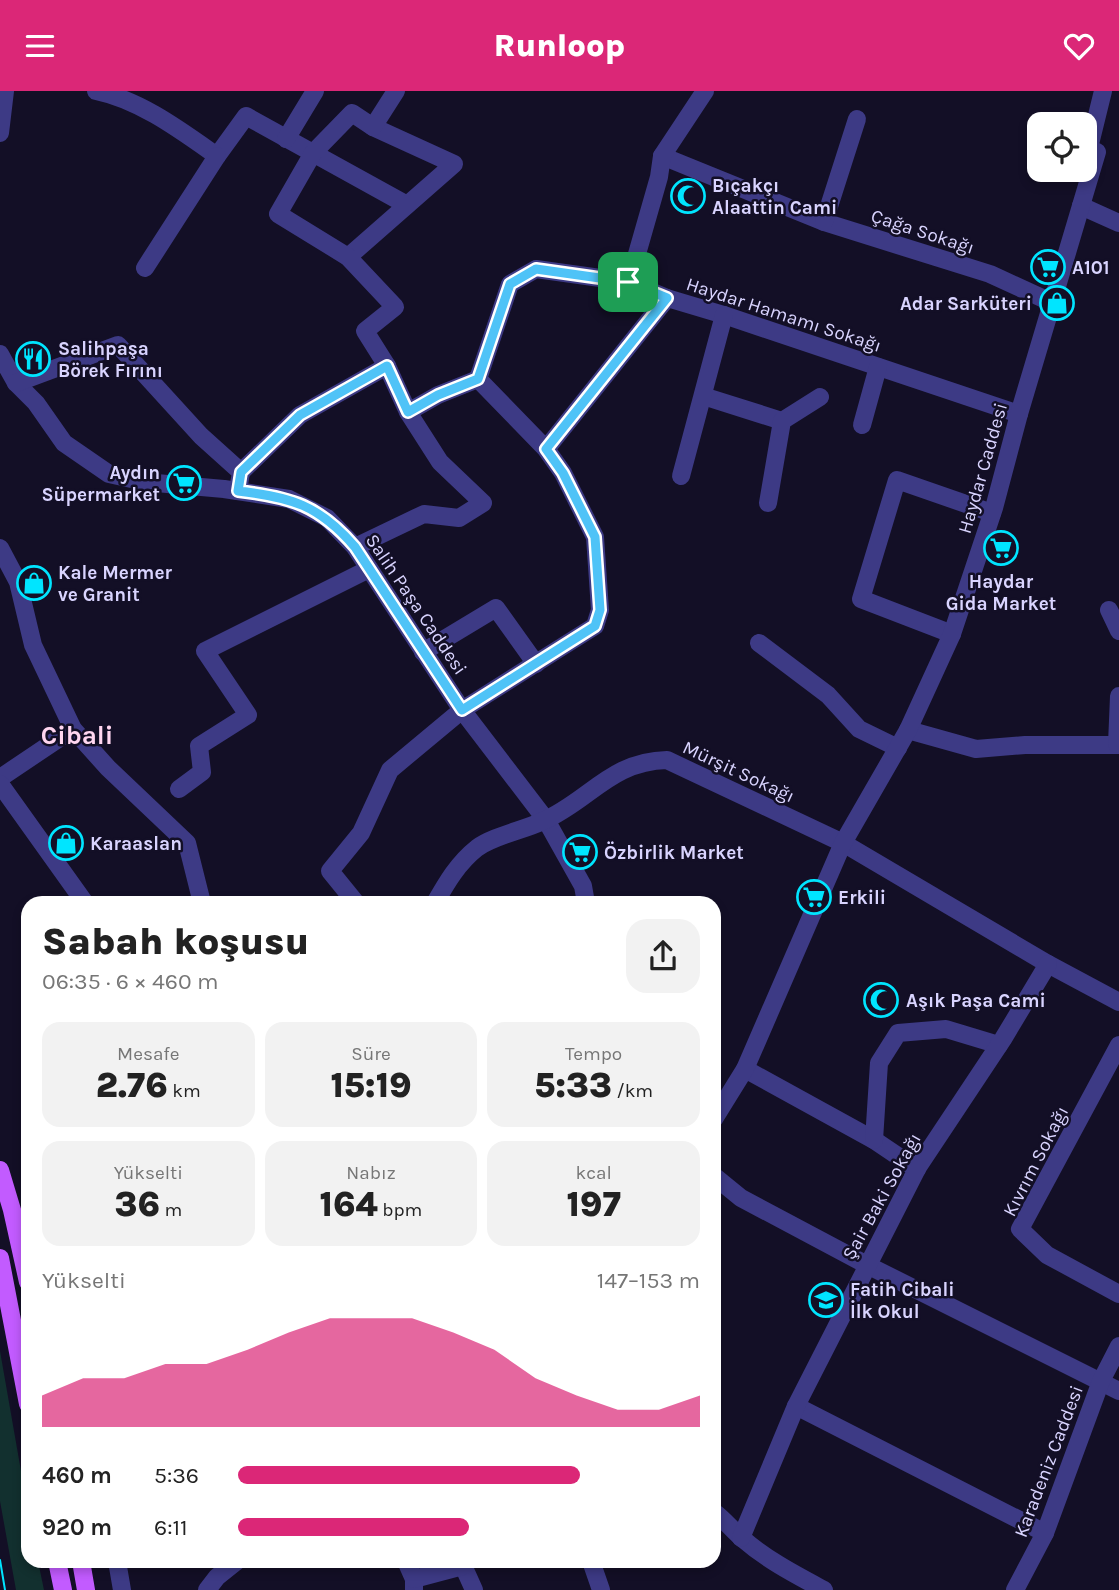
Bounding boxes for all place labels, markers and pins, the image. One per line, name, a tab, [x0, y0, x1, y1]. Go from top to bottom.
place label: Bıçakçı Alaattin Cami	[712, 175, 837, 219]
mosque icon: Bıçakçı Alaattin Cami	[669, 177, 707, 215]
supermarket icon: A101	[1029, 248, 1067, 286]
pin	[598, 252, 658, 312]
place label: A101	[1072, 257, 1109, 279]
shop icon: Adar Sarküteri	[1038, 284, 1076, 322]
place label: Adar Sarküteri	[900, 293, 1032, 315]
place label: Salihpaşa Börek Fırını	[58, 338, 163, 382]
restaurant icon: Salihpaşa Börek Fırını	[14, 340, 52, 378]
place label: Aydın Süpermarket	[41, 462, 160, 506]
supermarket icon: Aydın Süpermarket	[165, 464, 203, 502]
supermarket icon: Haydar Gida Market	[982, 529, 1020, 567]
place label: Kale Mermer ve Granit	[58, 562, 172, 606]
shop icon: Kale Mermer ve Granit	[15, 564, 53, 602]
place label: Haydar Gida Market	[946, 571, 1056, 615]
shop icon: Karaaslan	[47, 824, 85, 862]
place label: Karaaslan	[90, 833, 182, 855]
supermarket icon: Özbirlik Market	[561, 833, 599, 871]
place label: Özbirlik Market	[604, 841, 744, 864]
supermarket icon: Erkili	[795, 878, 833, 916]
place label: Erkili	[838, 887, 886, 909]
mosque icon: Aşık Paşa Cami	[862, 981, 900, 1019]
place label: Aşık Paşa Cami	[906, 990, 1046, 1012]
place label: Fatih Cibali İlk Okul	[850, 1279, 954, 1323]
school or university icon: Fatih Cibali İlk Okul	[807, 1281, 845, 1319]

